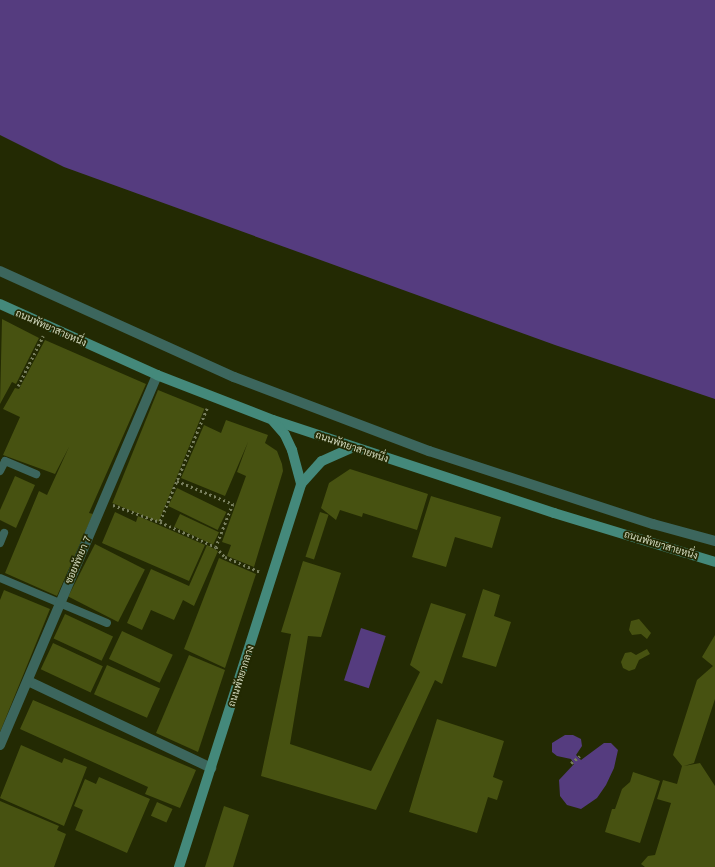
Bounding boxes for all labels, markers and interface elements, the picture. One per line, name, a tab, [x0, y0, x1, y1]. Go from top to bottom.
street label: ถนนพัทยาสายหนึ่ง	[14, 307, 88, 349]
street label: ถนนพัทยาสายหนึ่ง	[314, 429, 390, 465]
street label: ถนนพัทยาสายหนึ่ง	[623, 528, 699, 562]
street label: ซอยพัทยา 7	[62, 534, 94, 586]
street label: ถนนพัทยากลาง	[225, 644, 257, 708]

